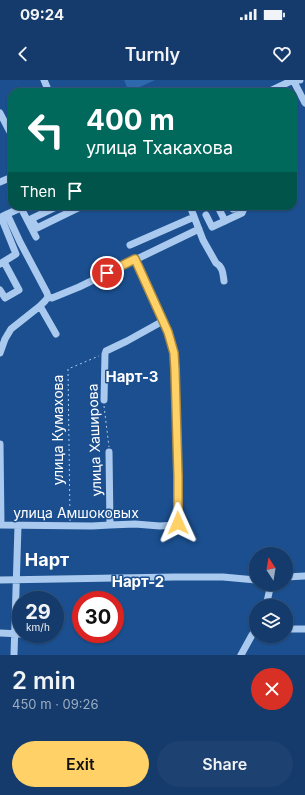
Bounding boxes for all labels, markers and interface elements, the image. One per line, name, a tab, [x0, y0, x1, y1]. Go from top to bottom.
text: 09:24	[20, 5, 64, 24]
icon: back	[12, 43, 34, 65]
icon: heart	[271, 43, 293, 65]
text: Turnly	[125, 44, 180, 65]
text: 400 m	[86, 103, 175, 137]
icon: left	[20, 104, 72, 156]
text: улица Тхакахова	[86, 137, 233, 158]
icon: arrive	[64, 180, 86, 202]
text: Then	[20, 182, 56, 201]
pin	[90, 256, 124, 290]
icon: arrive	[96, 262, 118, 284]
district label: Нарт-3	[105, 367, 159, 386]
street label: улица Кумахова	[49, 375, 66, 485]
street label: улица Хаширова	[84, 383, 104, 497]
position arrow	[157, 502, 199, 544]
street label: улица Амшоковых	[13, 504, 139, 521]
north arrow	[249, 547, 293, 591]
map controls	[249, 547, 293, 643]
district label: Нарт	[25, 549, 69, 570]
district label: Нарт-2	[112, 572, 164, 591]
speed limit sign: 30	[72, 591, 124, 643]
button: layers	[249, 599, 293, 643]
text: 29	[25, 600, 51, 624]
text: km/h	[26, 621, 50, 633]
text: 2 min	[12, 666, 76, 695]
button: close	[251, 668, 293, 710]
text: 450 m · 09:26	[12, 696, 99, 712]
button: Exit	[12, 741, 149, 787]
button: Share	[157, 741, 293, 787]

